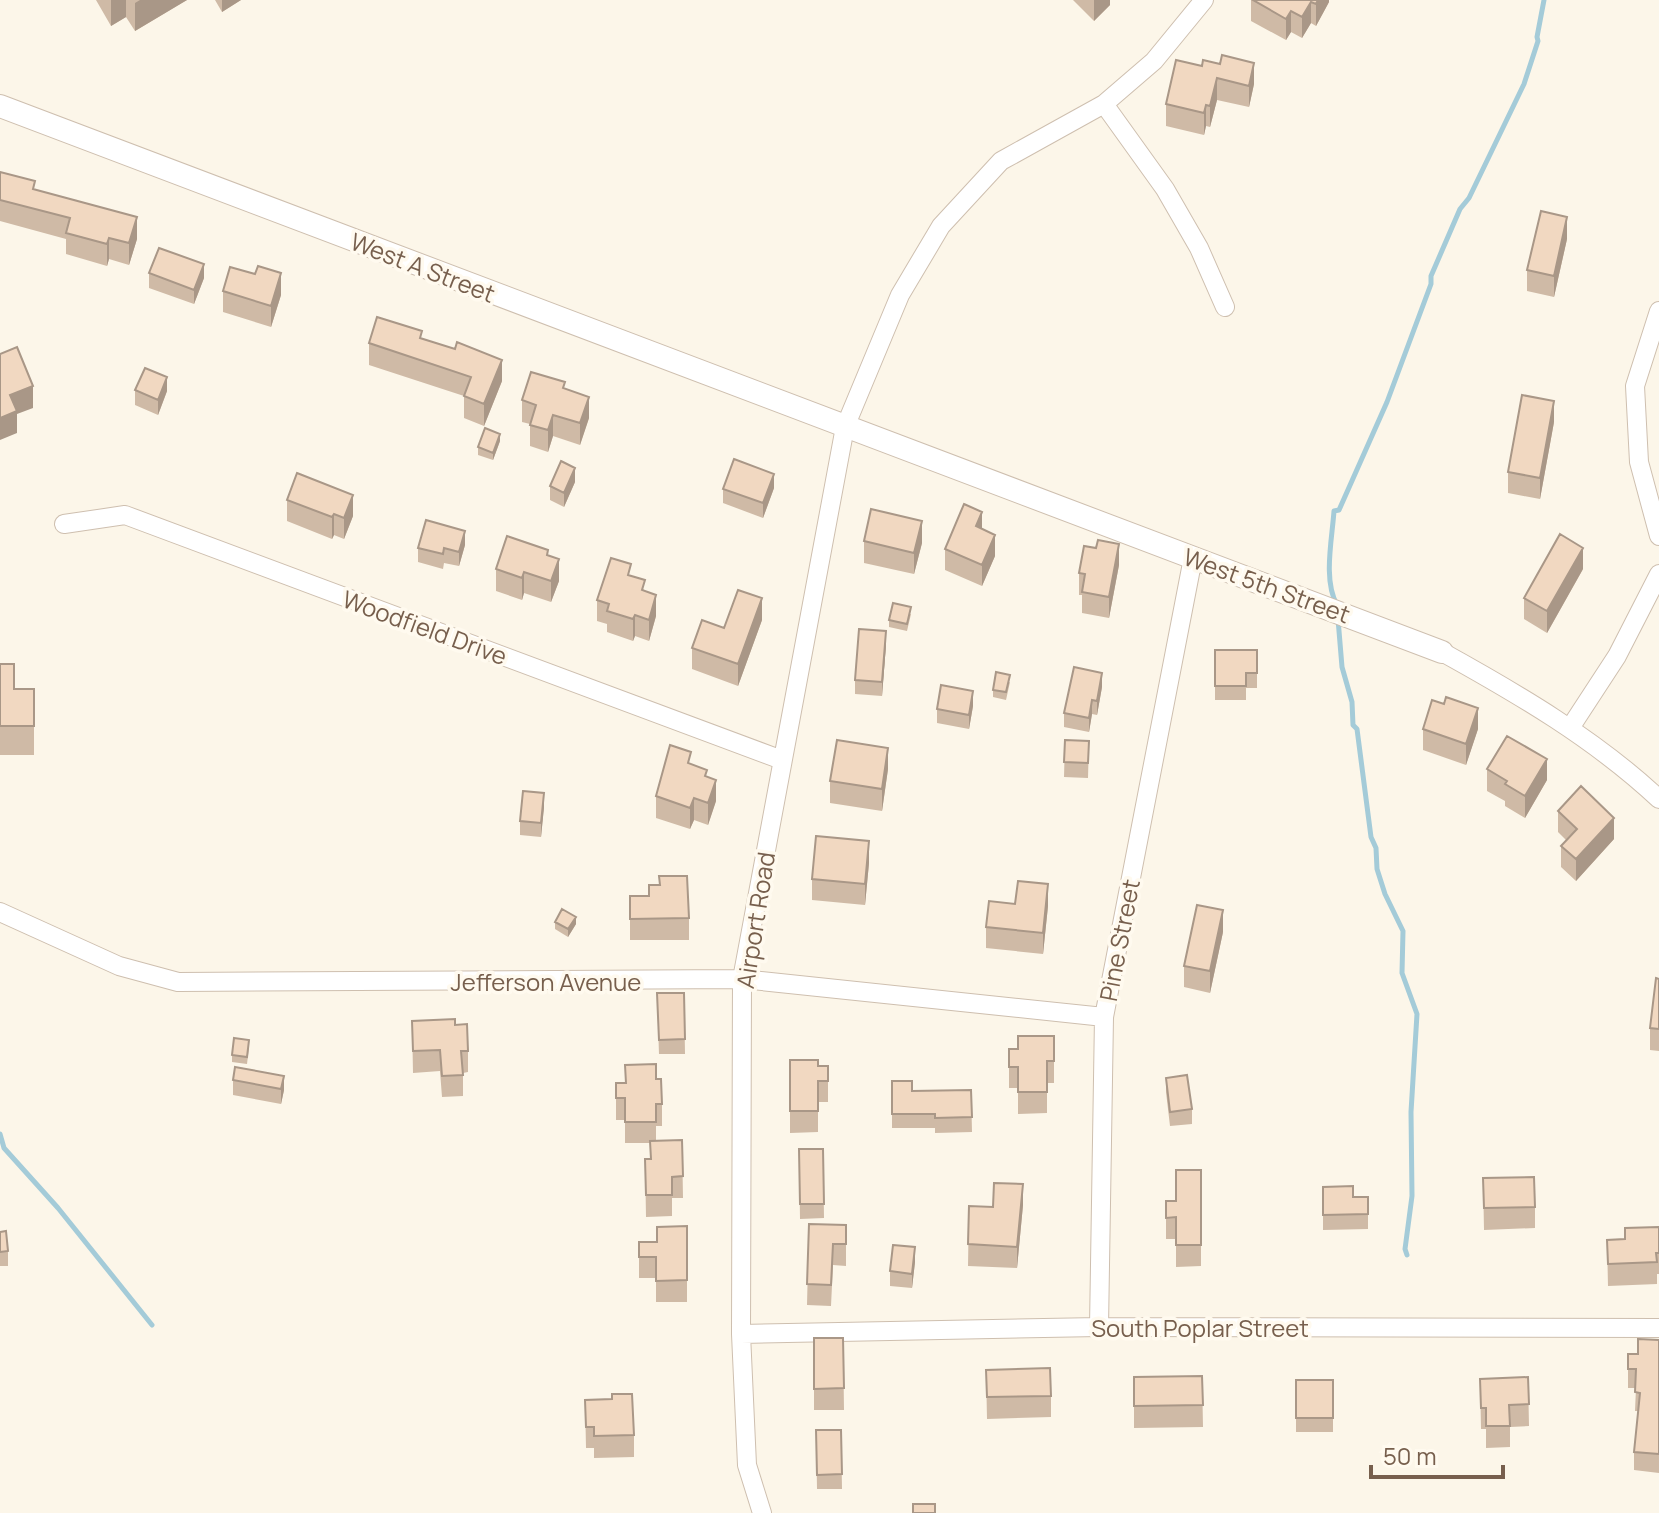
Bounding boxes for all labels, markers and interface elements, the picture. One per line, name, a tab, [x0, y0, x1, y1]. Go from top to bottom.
street label: West A Street	[346, 224, 500, 310]
street label: West 5th Street	[1179, 540, 1355, 630]
street label: Woodfield Drive	[338, 582, 512, 672]
street label: Airport Road	[728, 849, 782, 991]
street label: Pine Street	[1091, 876, 1147, 1004]
street label: Jefferson Avenue	[451, 965, 641, 998]
street label: South Poplar Street	[1091, 1311, 1309, 1344]
scale bar	[1371, 1429, 1503, 1479]
text: 50 m	[1383, 1439, 1437, 1472]

